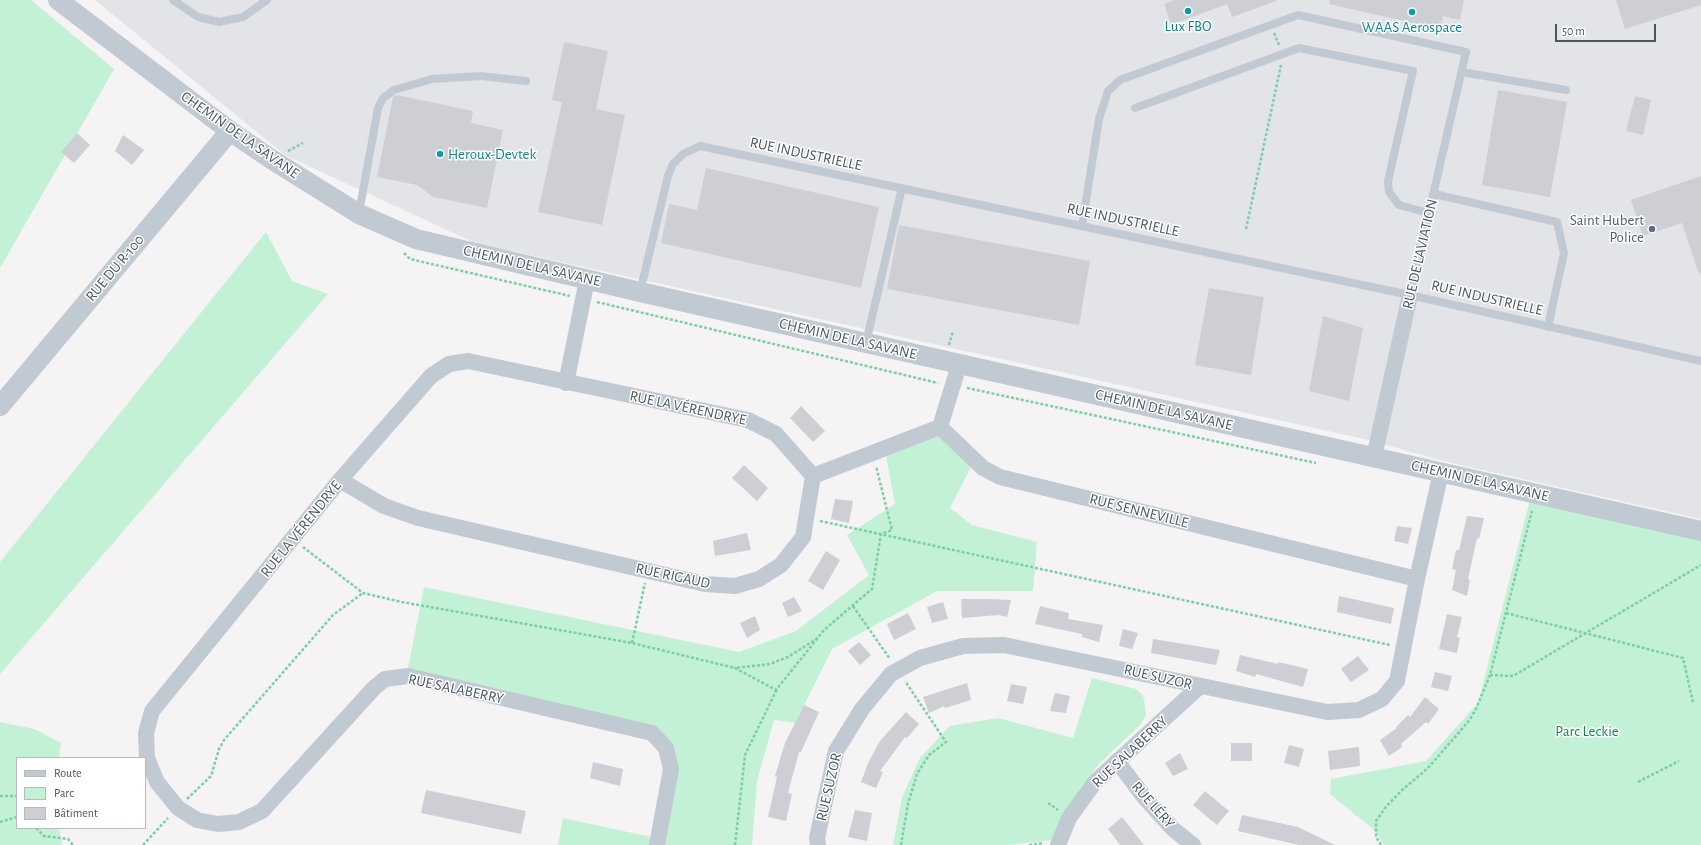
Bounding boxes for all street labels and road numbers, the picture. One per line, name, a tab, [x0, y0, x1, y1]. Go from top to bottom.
street label: CHEMIN DE LA SAVANE	[177, 87, 303, 183]
street label: RUE INDUSTRIELLE	[748, 133, 864, 175]
street label: RUE DE L'AVIATION	[1399, 197, 1441, 311]
street label: RUE INDUSTRIELLE	[1065, 199, 1181, 241]
street label: RUE DU R-100	[82, 231, 148, 305]
street label: CHEMIN DE LA SAVANE	[462, 241, 602, 291]
street label: RUE INDUSTRIELLE	[1429, 276, 1545, 320]
street label: CHEMIN DE LA SAVANE	[778, 314, 918, 364]
street label: CHEMIN DE LA SAVANE	[1094, 385, 1234, 435]
street label: RUE LA VÉRENDRYE	[628, 387, 748, 429]
street label: CHEMIN DE LA SAVANE	[1410, 456, 1550, 506]
street label: RUE LA VÉRENDRYE	[257, 477, 345, 581]
street label: RUE SENNEVILLE	[1088, 490, 1190, 532]
street label: RUE RIGAUD	[634, 559, 712, 593]
street label: RUE SUZOR	[1122, 660, 1194, 694]
street label: RUE SALABERRY	[407, 670, 505, 708]
street label: RUE SALABERRY	[1088, 712, 1172, 792]
street label: RUE SUZOR	[812, 751, 846, 823]
street label: RUE LÉRY	[1128, 778, 1178, 832]

